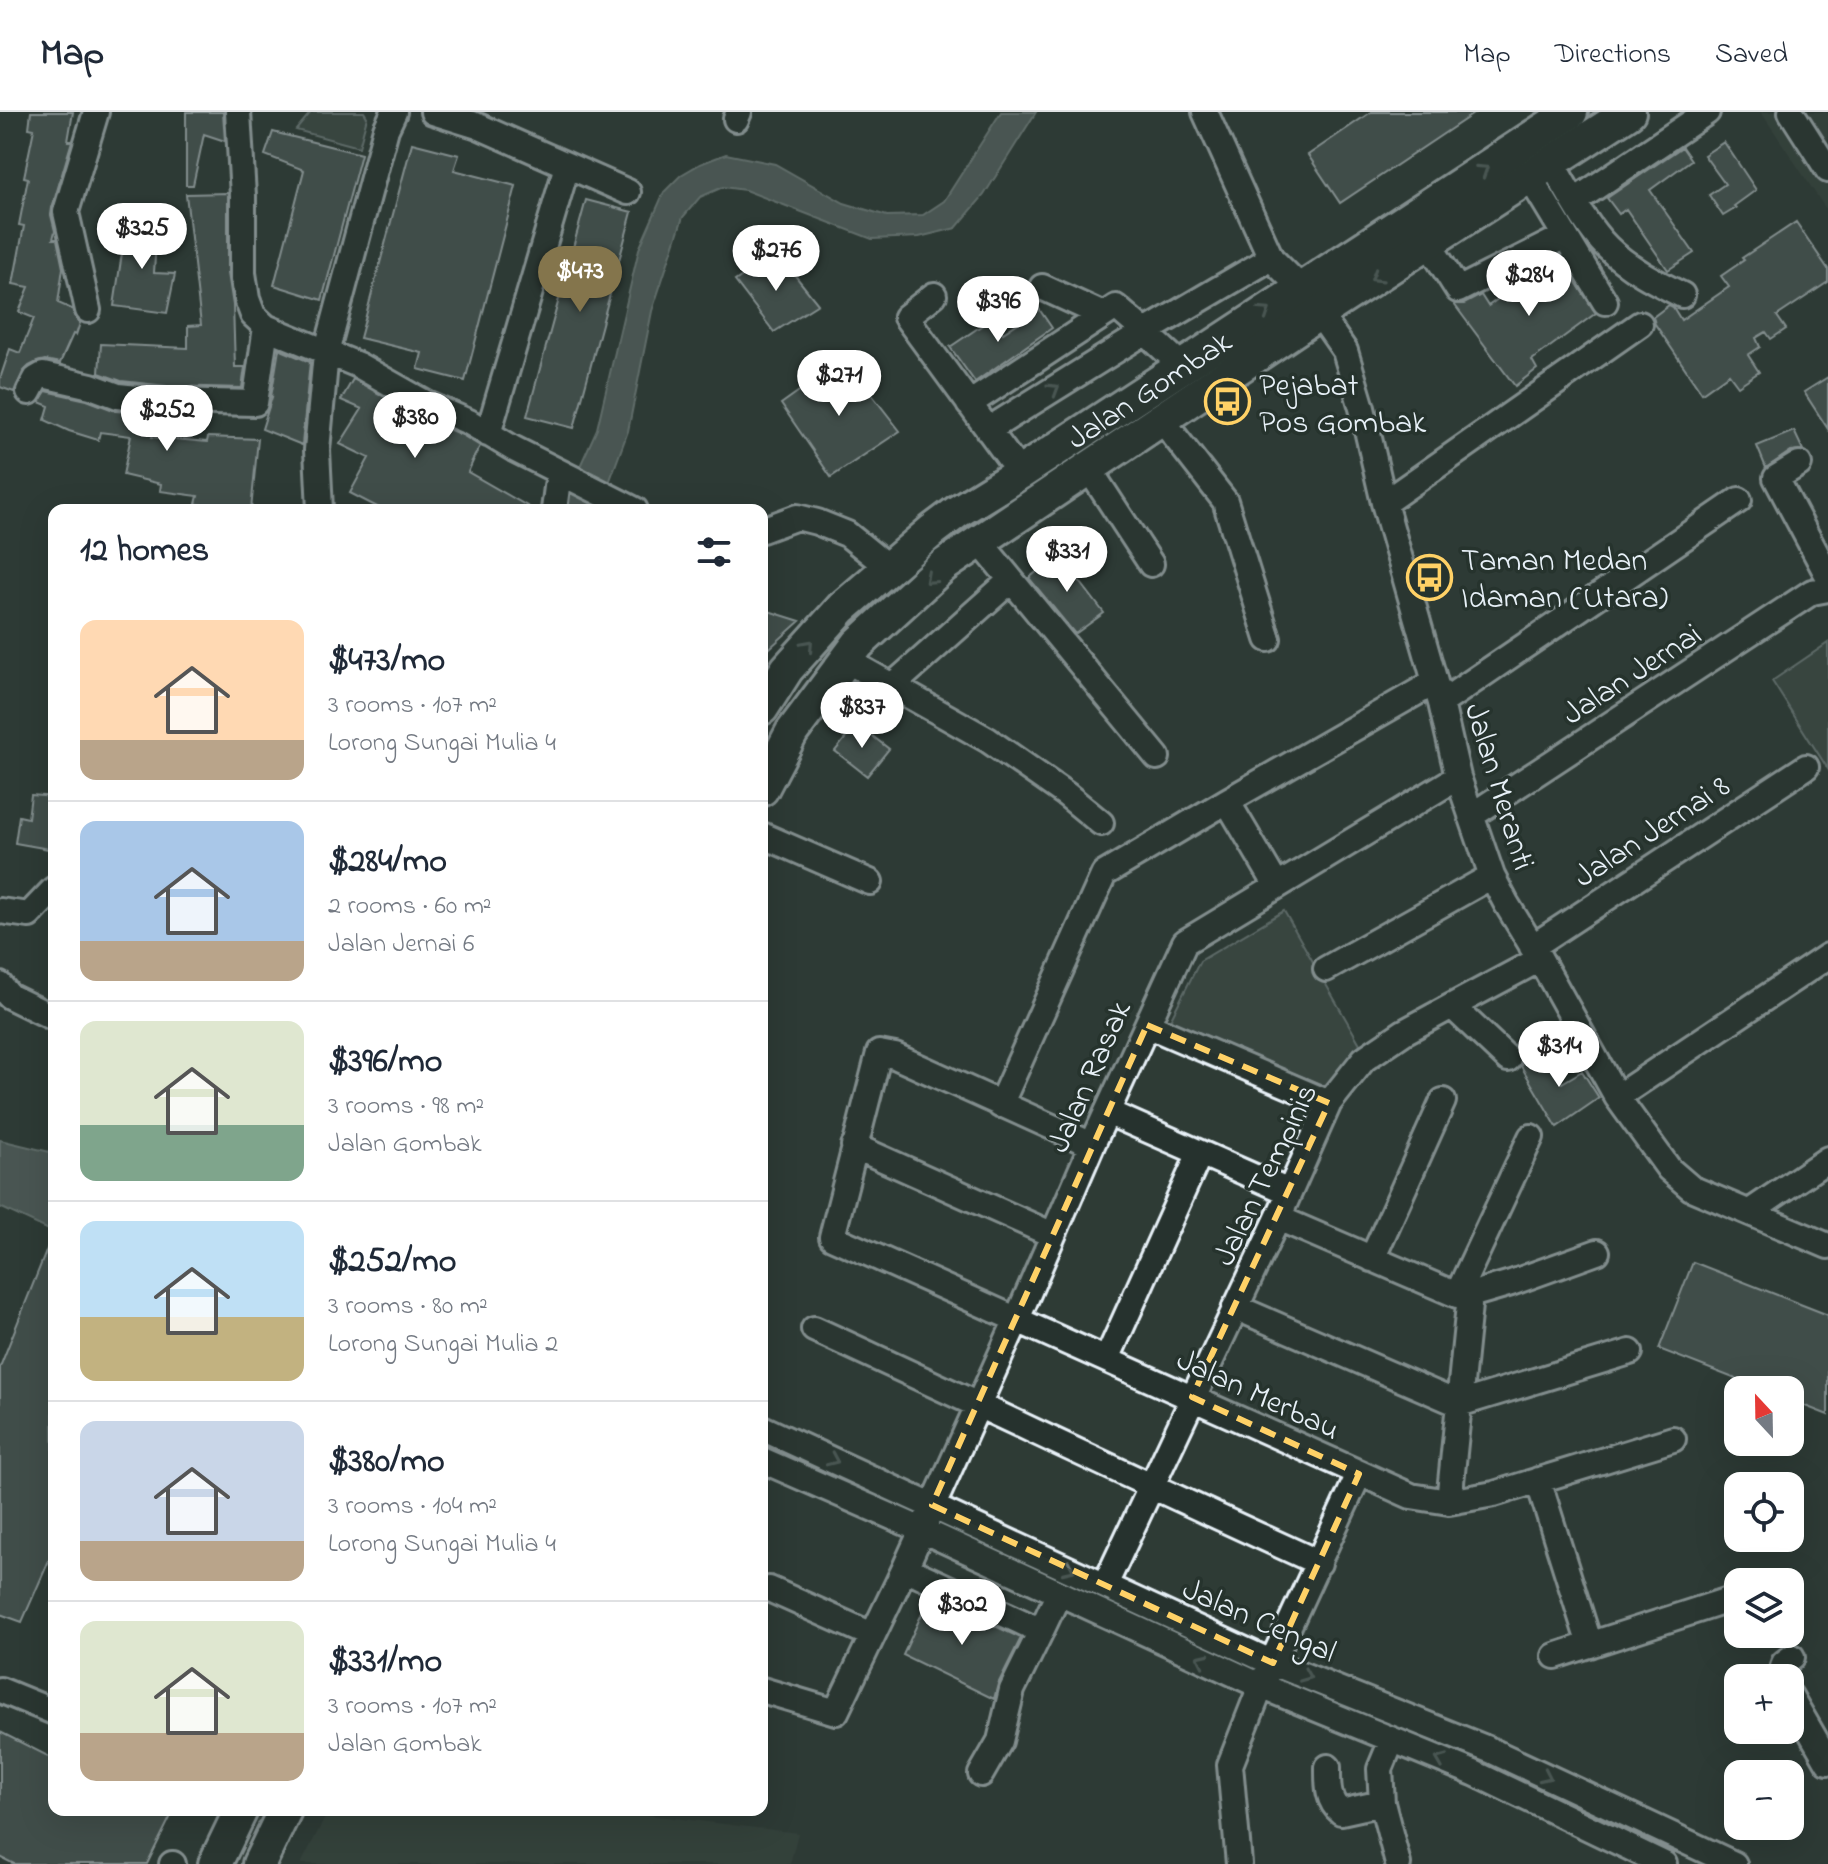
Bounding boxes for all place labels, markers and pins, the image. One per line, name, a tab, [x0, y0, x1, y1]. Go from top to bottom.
pin: $325	[95, 203, 189, 271]
pin: $276	[729, 225, 823, 293]
pin: $473	[533, 246, 627, 314]
pin: $284	[1482, 250, 1576, 318]
pin: $396	[951, 276, 1045, 344]
pin: $271	[792, 350, 886, 418]
place label: Pejabat Pos Gombak	[1259, 364, 1427, 448]
bus stop icon: Pejabat Pos Gombak	[1204, 378, 1252, 426]
pin: $252	[120, 385, 214, 453]
pin: $380	[368, 392, 462, 460]
pin: $331	[1020, 526, 1114, 594]
place label: Taman Medan Idaman (Utara)	[1461, 539, 1668, 623]
bus stop icon: Taman Medan Idaman (Utara)	[1406, 553, 1454, 601]
pin: $837	[815, 682, 909, 750]
pin: $314	[1512, 1021, 1606, 1089]
pin: $302	[915, 1579, 1009, 1647]

